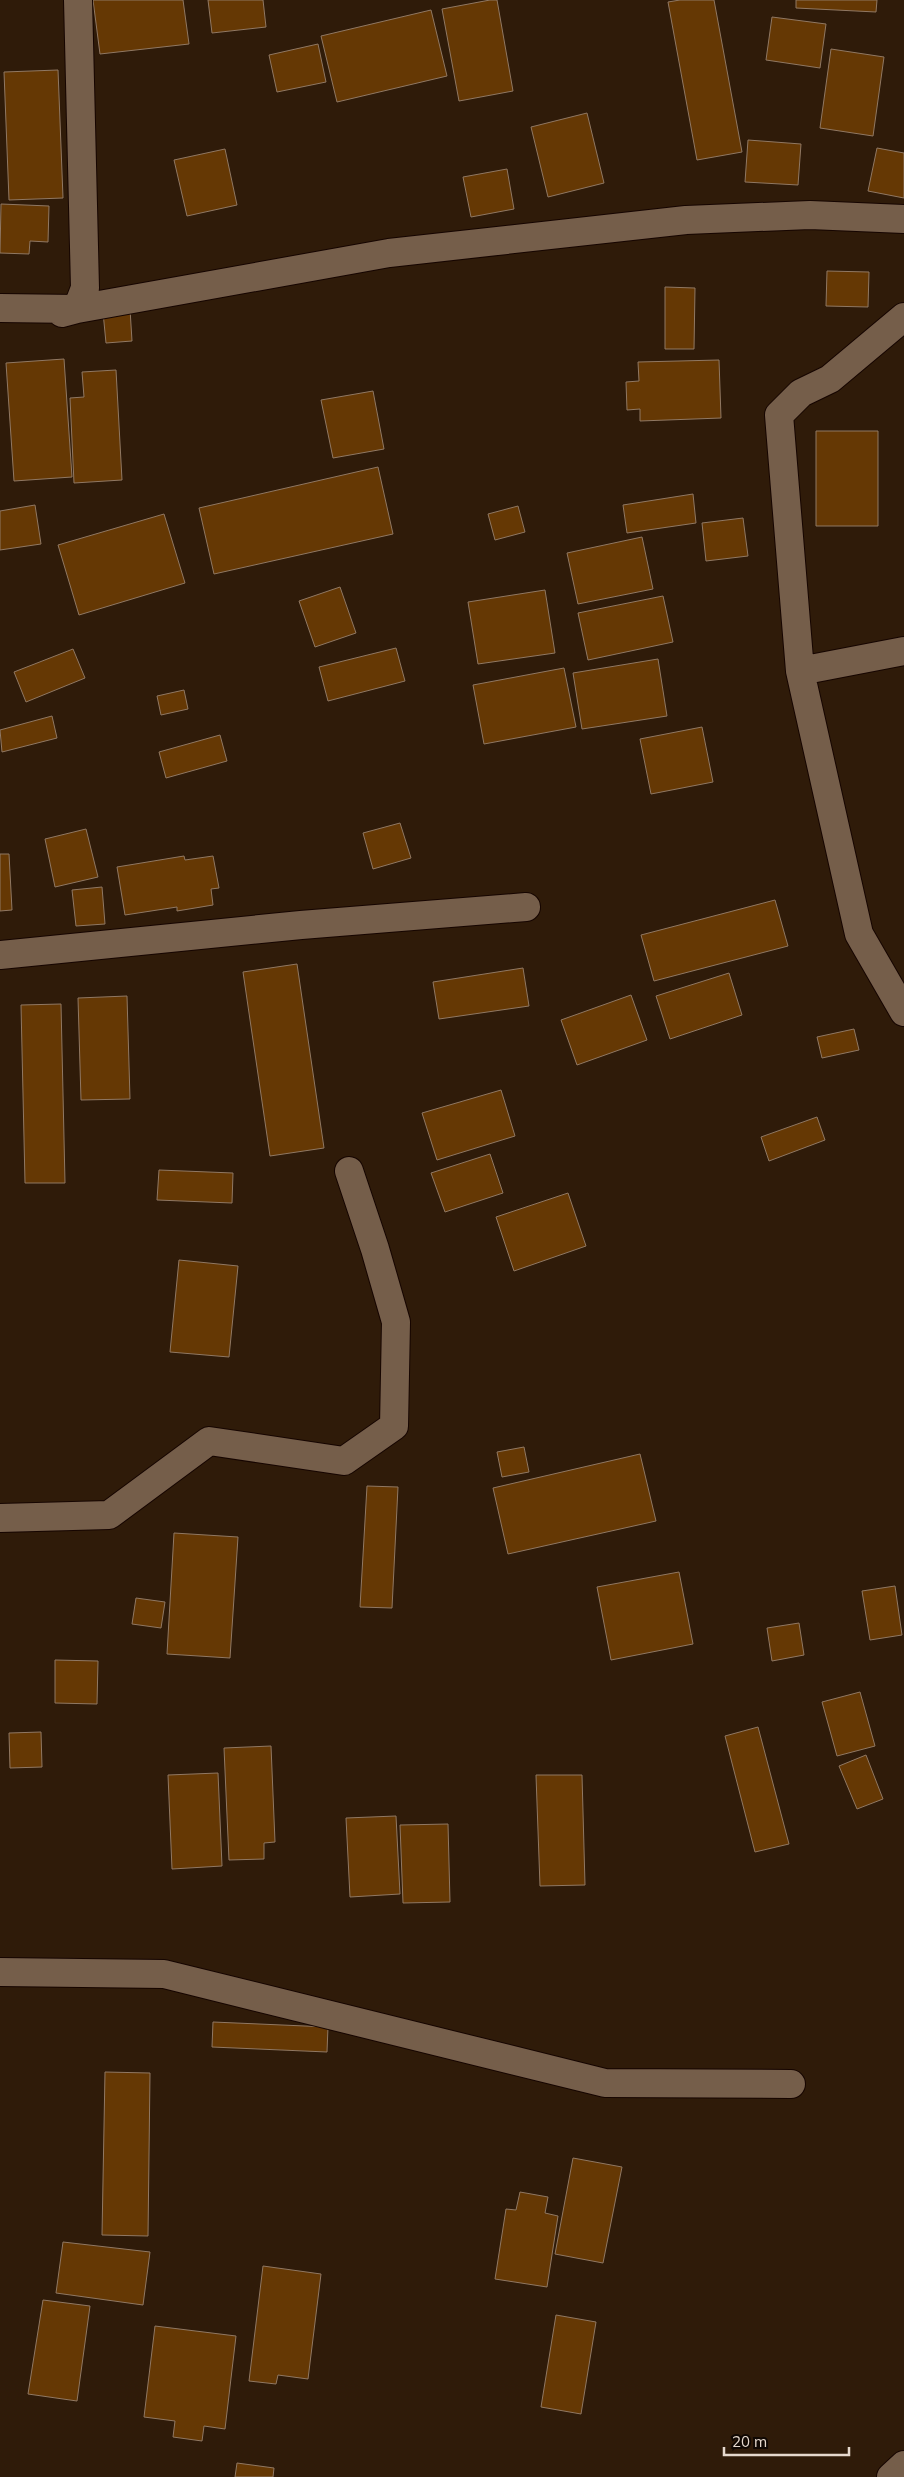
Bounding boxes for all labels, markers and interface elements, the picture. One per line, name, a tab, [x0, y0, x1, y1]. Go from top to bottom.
scale bar	[724, 2424, 849, 2456]
text: 20 m	[732, 2432, 767, 2451]

